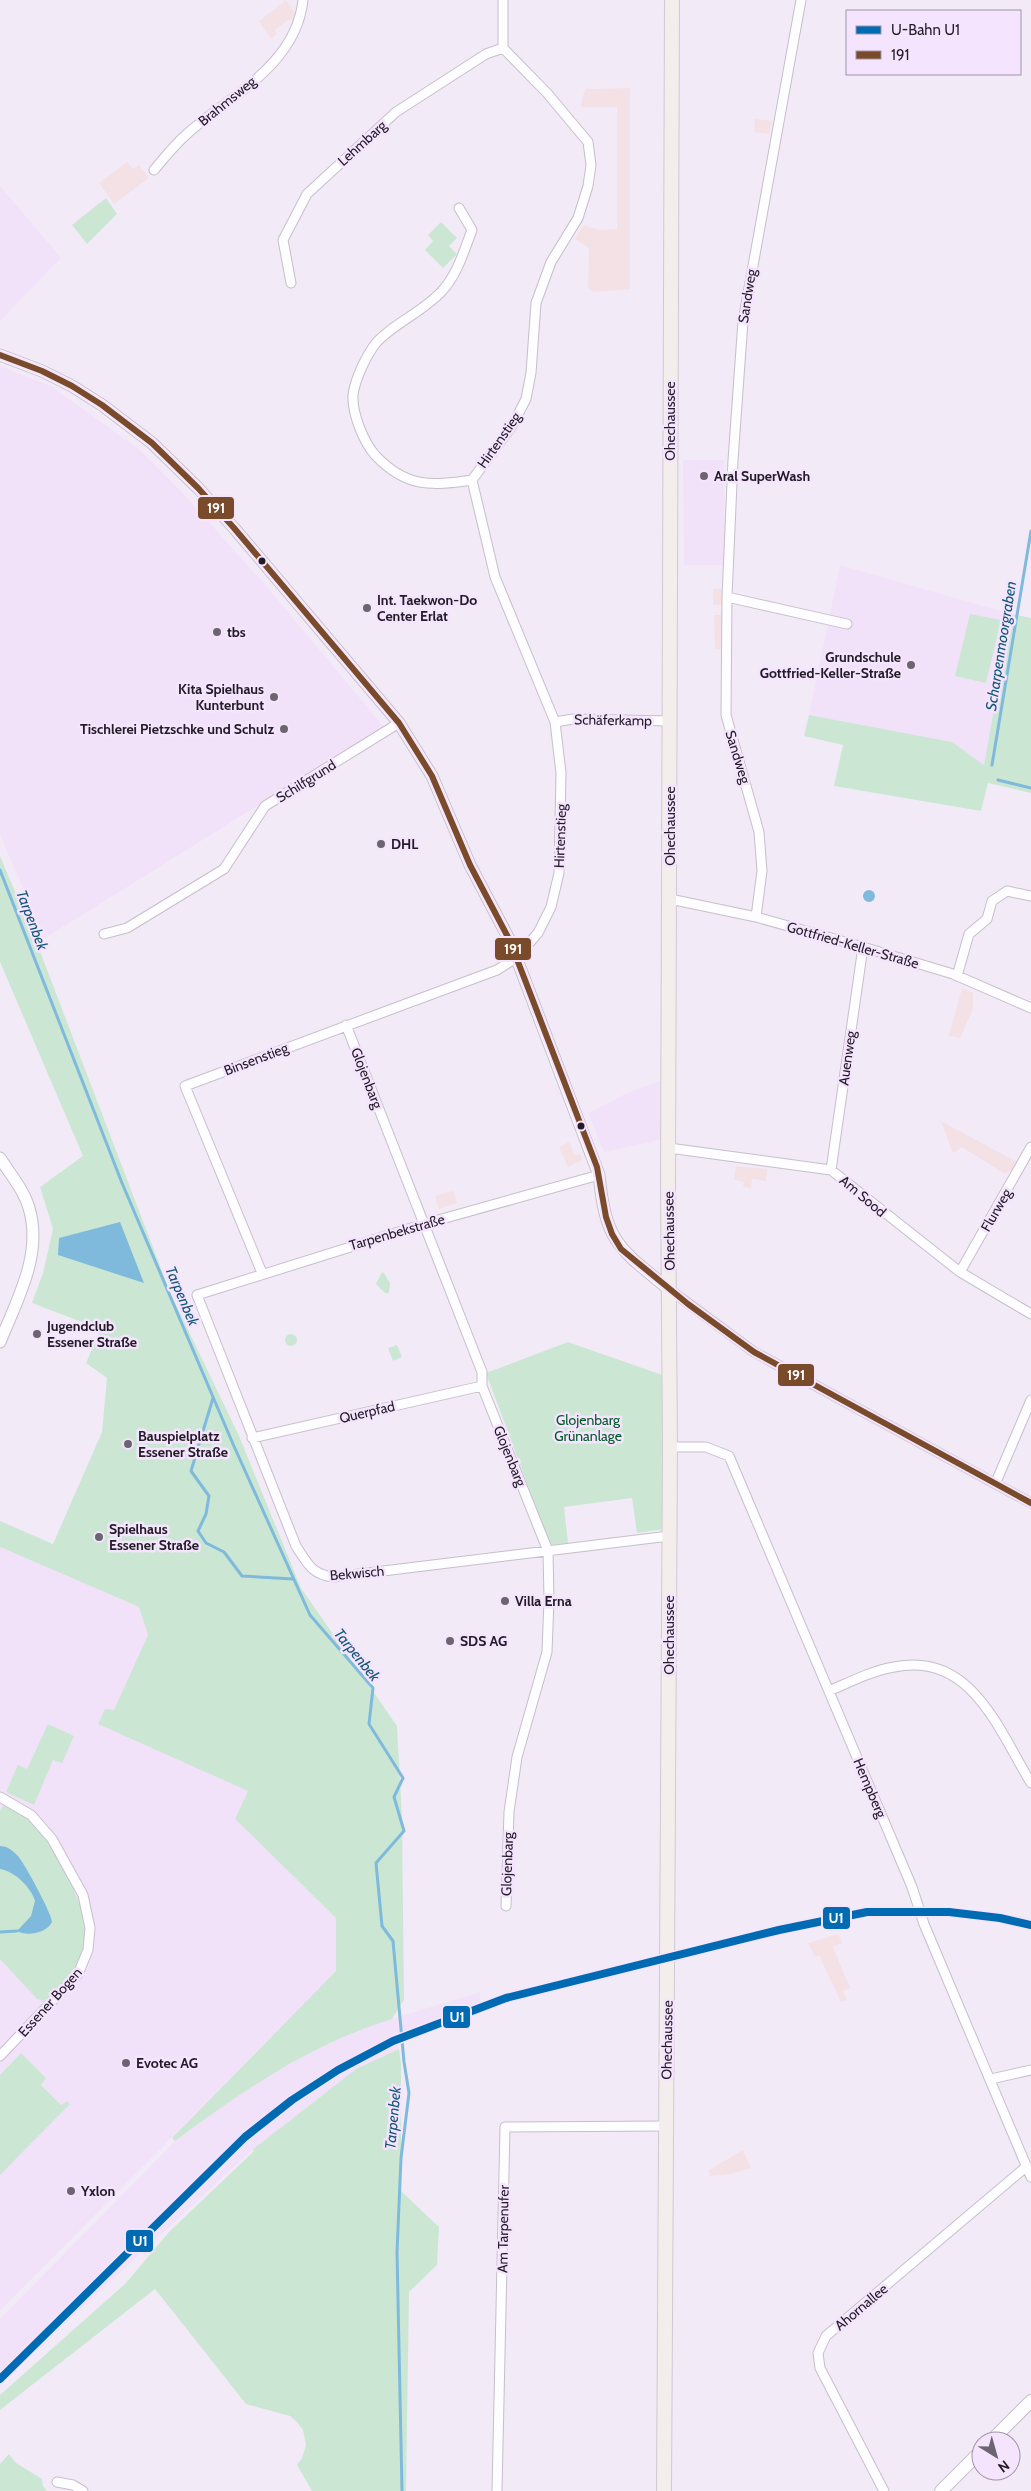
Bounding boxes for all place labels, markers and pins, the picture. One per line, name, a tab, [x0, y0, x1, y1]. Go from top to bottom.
place label: Aral SuperWash	[714, 467, 810, 485]
marker: Aral SuperWash	[698, 470, 710, 482]
unlabelled marker	[257, 556, 267, 566]
place label: Int. Taekwon-Do Center Erlat	[377, 591, 477, 625]
marker: Int. Taekwon-Do Center Erlat	[361, 602, 373, 614]
place label: tbs	[227, 623, 246, 641]
marker: tbs	[211, 626, 223, 638]
place label: Grundschule Gottfried-Keller-Straße	[760, 648, 901, 682]
marker: Grundschule Gottfried-Keller-Straße	[905, 659, 917, 671]
place label: Kita Spielhaus Kunterbunt	[178, 680, 264, 714]
marker: Kita Spielhaus Kunterbunt	[268, 691, 280, 703]
place label: Tischlerei Pietzschke und Schulz	[80, 720, 274, 738]
marker: Tischlerei Pietzschke und Schulz	[278, 723, 290, 735]
place label: DHL	[391, 835, 418, 853]
marker: DHL	[375, 838, 387, 850]
unlabelled marker	[576, 1121, 586, 1131]
place label: Jugendclub Essener Straße	[46, 1317, 137, 1351]
marker: Jugendclub Essener Straße	[31, 1328, 43, 1340]
place label: Bauspielplatz Essener Straße	[138, 1427, 228, 1461]
marker: Bauspielplatz Essener Straße	[122, 1438, 134, 1450]
place label: Spielhaus Essener Straße	[109, 1520, 199, 1554]
marker: Spielhaus Essener Straße	[93, 1531, 105, 1543]
place label: Villa Erna	[515, 1592, 572, 1610]
marker: Villa Erna	[499, 1595, 511, 1607]
place label: SDS AG	[460, 1632, 507, 1650]
marker: SDS AG	[444, 1635, 456, 1647]
place label: Evotec AG	[136, 2054, 198, 2072]
marker: Evotec AG	[120, 2057, 132, 2069]
place label: Yxlon	[80, 2182, 115, 2200]
marker: Yxlon	[65, 2185, 77, 2197]

